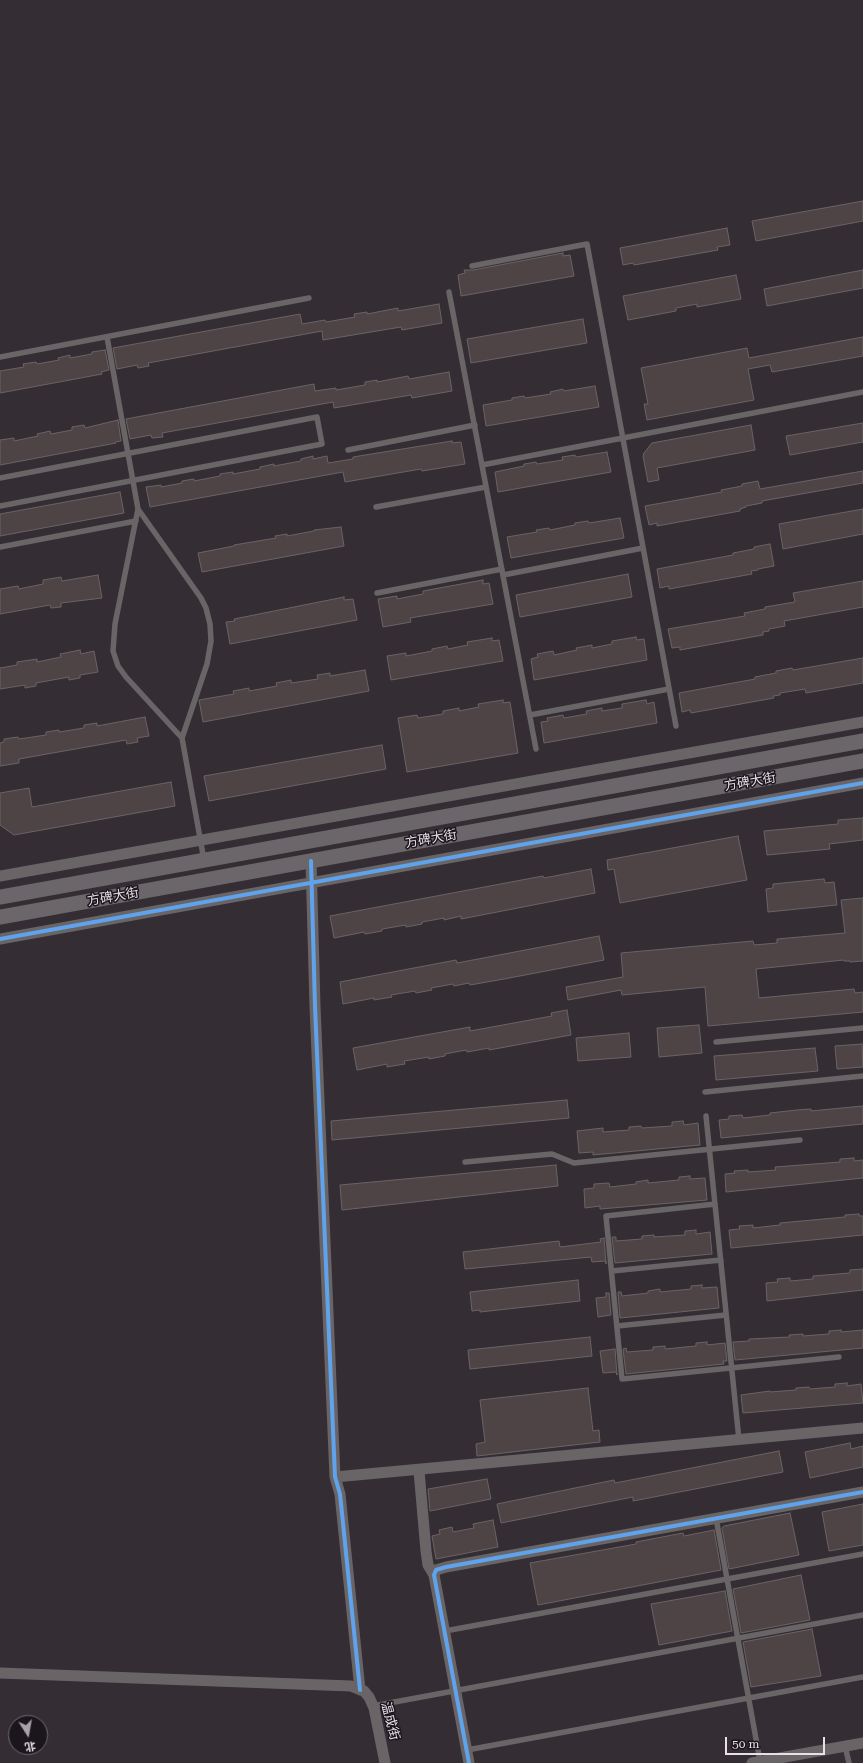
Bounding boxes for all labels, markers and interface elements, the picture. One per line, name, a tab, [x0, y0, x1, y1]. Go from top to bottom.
street label: 方碑大街	[723, 770, 777, 794]
street label: 方碑大街	[404, 827, 458, 851]
street label: 方碑大街	[86, 885, 140, 909]
street label: 温成街	[378, 1700, 402, 1742]
north arrow	[8, 1715, 48, 1755]
scale bar	[727, 1729, 827, 1755]
text: 50 m	[732, 1737, 759, 1751]
text: 北	[24, 1739, 37, 1754]

